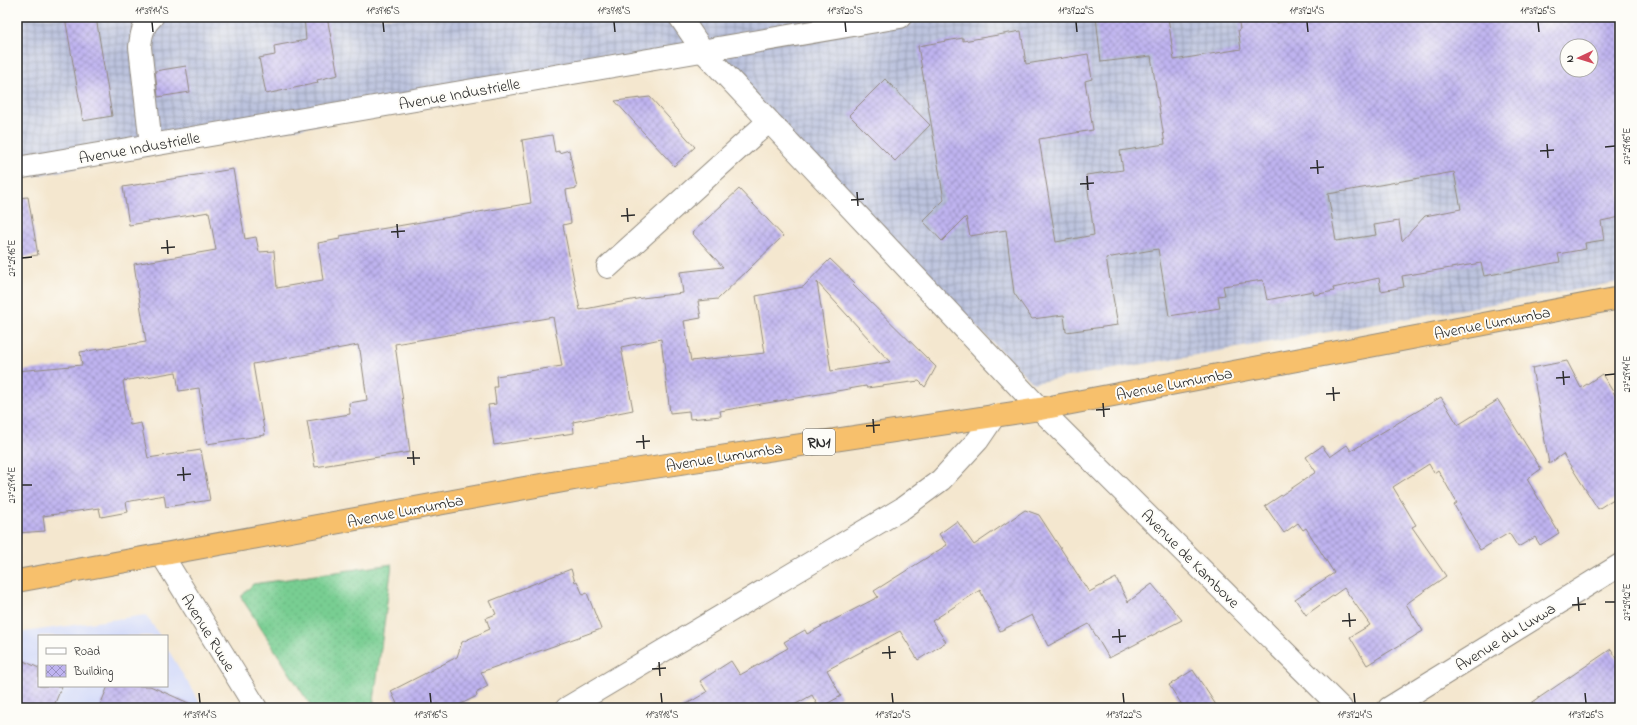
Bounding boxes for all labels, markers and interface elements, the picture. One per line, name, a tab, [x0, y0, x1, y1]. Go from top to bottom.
text: 11°39'14"S	[135, 4, 169, 19]
text: 11°39'16"S	[366, 4, 400, 19]
text: 11°39'18"S	[598, 4, 631, 19]
text: 11°39'20"S	[827, 4, 863, 19]
text: 11°39'22"S	[1058, 4, 1095, 19]
text: 11°39'24"S	[1289, 4, 1325, 19]
text: 11°39'26"S	[1520, 4, 1556, 19]
north arrow	[1559, 38, 1599, 78]
text: N	[1562, 54, 1578, 63]
street label: Avenue Industrielle	[397, 72, 523, 117]
street label: Avenue Industrielle	[77, 126, 203, 171]
text: 27°29'16"E	[1620, 128, 1635, 164]
text: 27°29'16"E	[5, 240, 20, 276]
street label: Avenue Lumumba	[1432, 301, 1553, 347]
text: 27°29'14"E	[1620, 356, 1635, 392]
street label: Avenue Lumumba	[1114, 362, 1235, 408]
road number: RN1	[803, 429, 835, 455]
street label: Avenue Lumumba	[664, 437, 784, 479]
text: 27°29'14"E	[5, 467, 20, 503]
street label: Avenue Lumumba	[345, 489, 466, 535]
street label: Avenue de Kambove	[1135, 504, 1245, 615]
text: 27°29'12"E	[1620, 583, 1635, 621]
street label: Avenue Ruwe	[174, 590, 241, 677]
street label: Avenue du Luvwa	[1451, 597, 1561, 678]
legend	[38, 635, 168, 687]
text: Road	[74, 643, 100, 661]
text: Building	[73, 663, 113, 682]
text: 11°39'14"S	[183, 708, 217, 723]
text: 11°39'16"S	[414, 708, 448, 723]
text: 11°39'18"S	[646, 708, 679, 723]
text: 11°39'20"S	[875, 708, 911, 723]
text: 11°39'22"S	[1106, 708, 1143, 723]
text: 11°39'24"S	[1337, 708, 1373, 723]
text: 11°39'26"S	[1568, 708, 1604, 723]

